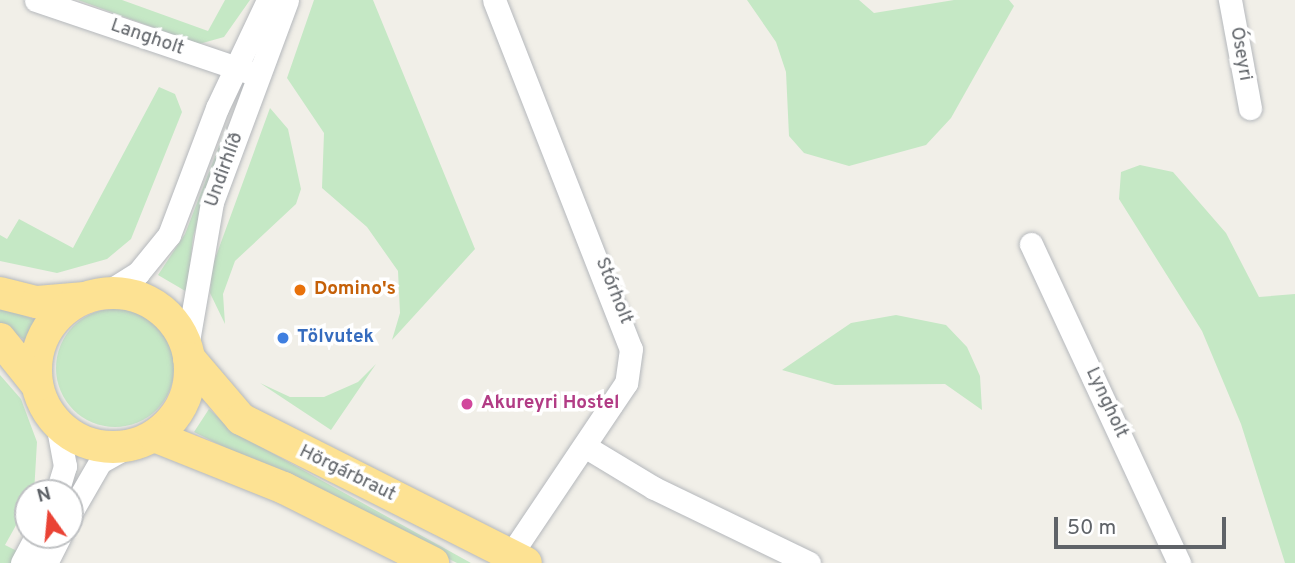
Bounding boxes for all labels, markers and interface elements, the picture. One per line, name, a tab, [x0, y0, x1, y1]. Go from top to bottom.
street label: Langholt	[107, 15, 187, 61]
street label: Óseyri	[1224, 25, 1256, 83]
street label: Undirhlíð	[201, 129, 249, 211]
street label: Stórholt	[589, 254, 637, 328]
place label: Domino's	[314, 279, 396, 301]
marker: Domino's	[292, 282, 308, 298]
place label: Tölvutek	[297, 327, 374, 349]
marker: Tölvutek	[275, 330, 291, 346]
street label: Lyngholt	[1080, 364, 1132, 442]
place label: Akureyri Hostel	[481, 393, 620, 415]
marker: Akureyri Hostel	[459, 396, 475, 412]
street label: Hörgárbraut	[295, 441, 399, 507]
north arrow	[14, 479, 84, 549]
text: N	[34, 482, 54, 509]
scale bar	[1057, 504, 1228, 548]
text: 50 m	[1067, 515, 1116, 542]

